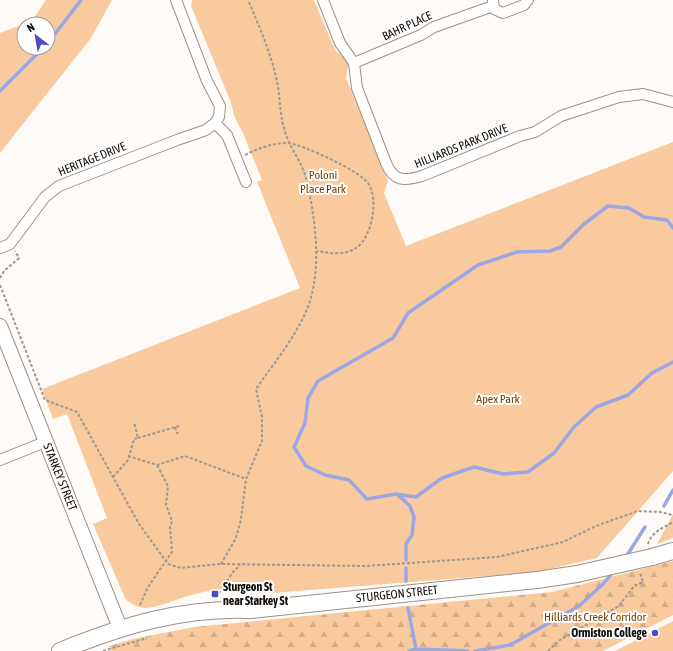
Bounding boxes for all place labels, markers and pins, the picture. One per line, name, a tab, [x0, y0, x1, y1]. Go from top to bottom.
place label: Sturgeon St near Starkey St	[223, 580, 289, 608]
marker: Sturgeon St near Starkey St	[210, 589, 220, 599]
place label: Ormiston College	[571, 626, 648, 640]
marker: Ormiston College	[650, 628, 660, 638]

